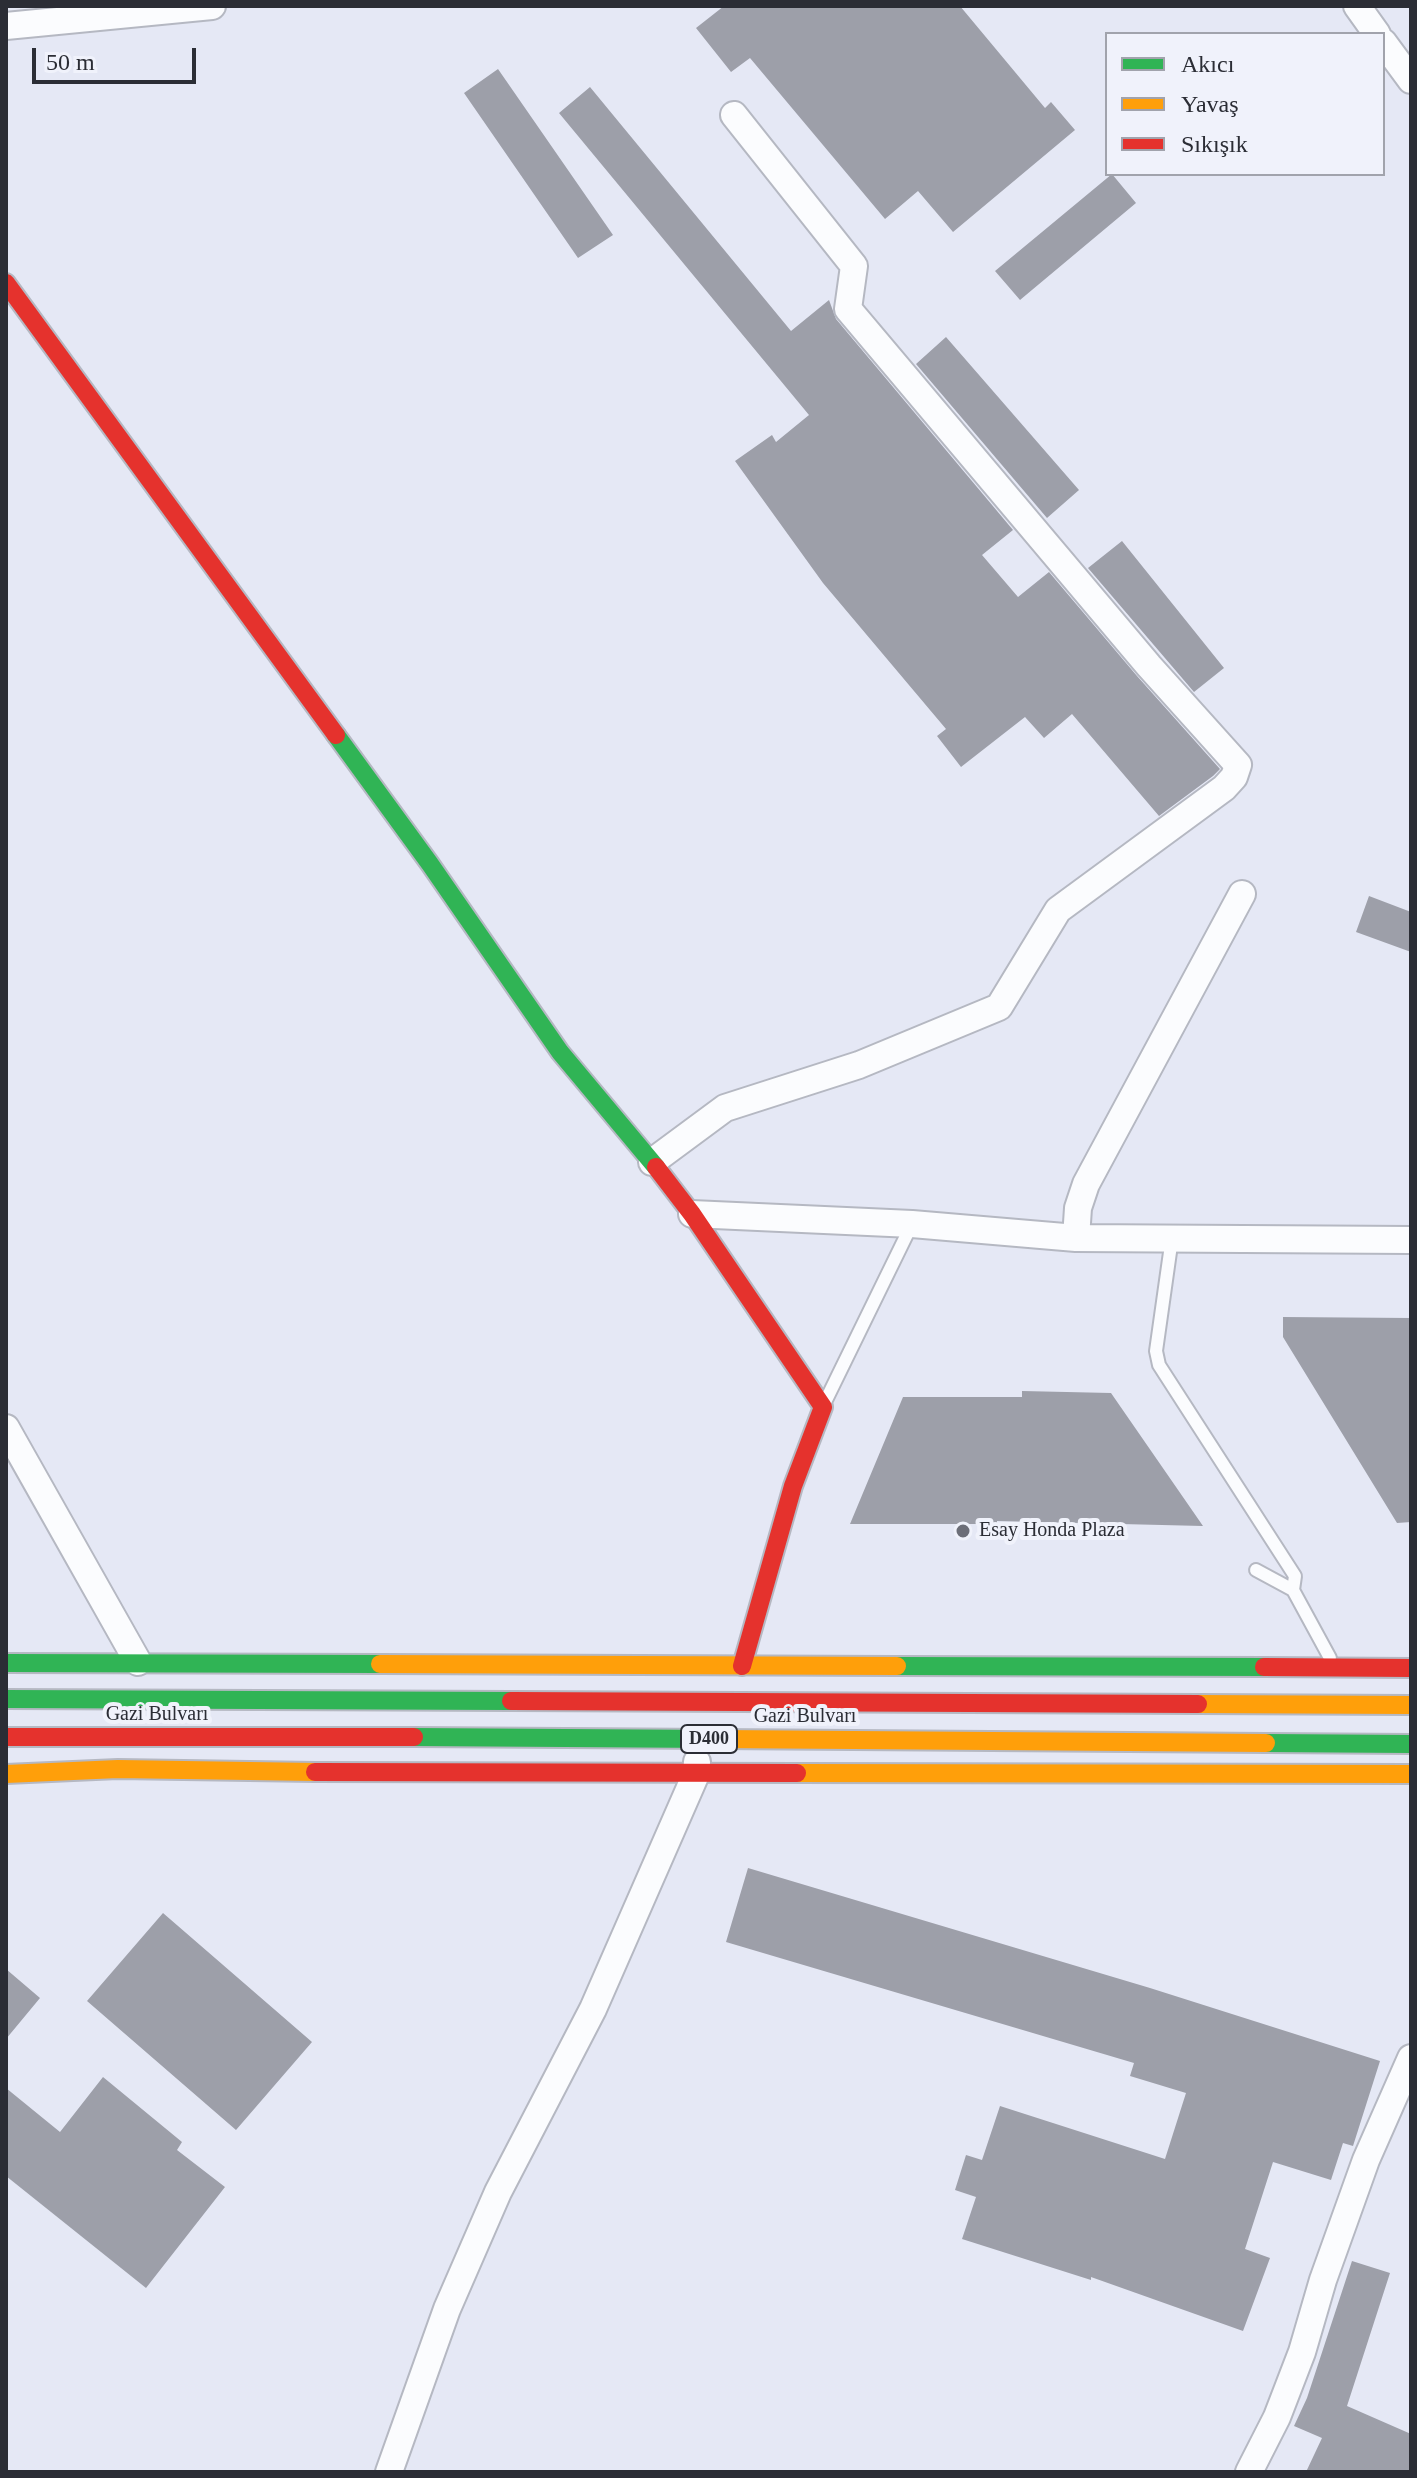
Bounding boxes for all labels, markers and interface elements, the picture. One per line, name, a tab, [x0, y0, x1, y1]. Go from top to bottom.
scale bar	[36, 32, 200, 82]
legend	[1105, 32, 1385, 176]
text: 50 m	[46, 49, 95, 75]
text: Akıcı	[1181, 51, 1234, 77]
text: Yavaş	[1181, 91, 1239, 117]
text: Sıkışık	[1181, 131, 1248, 157]
place label: Esay Honda Plaza	[979, 1519, 1125, 1543]
marker: Esay Honda Plaza	[954, 1522, 972, 1540]
street label: Gazi Bulvarı	[106, 1703, 208, 1727]
street label: Gazi Bulvarı	[754, 1705, 856, 1729]
road number: D400	[681, 1725, 737, 1753]

